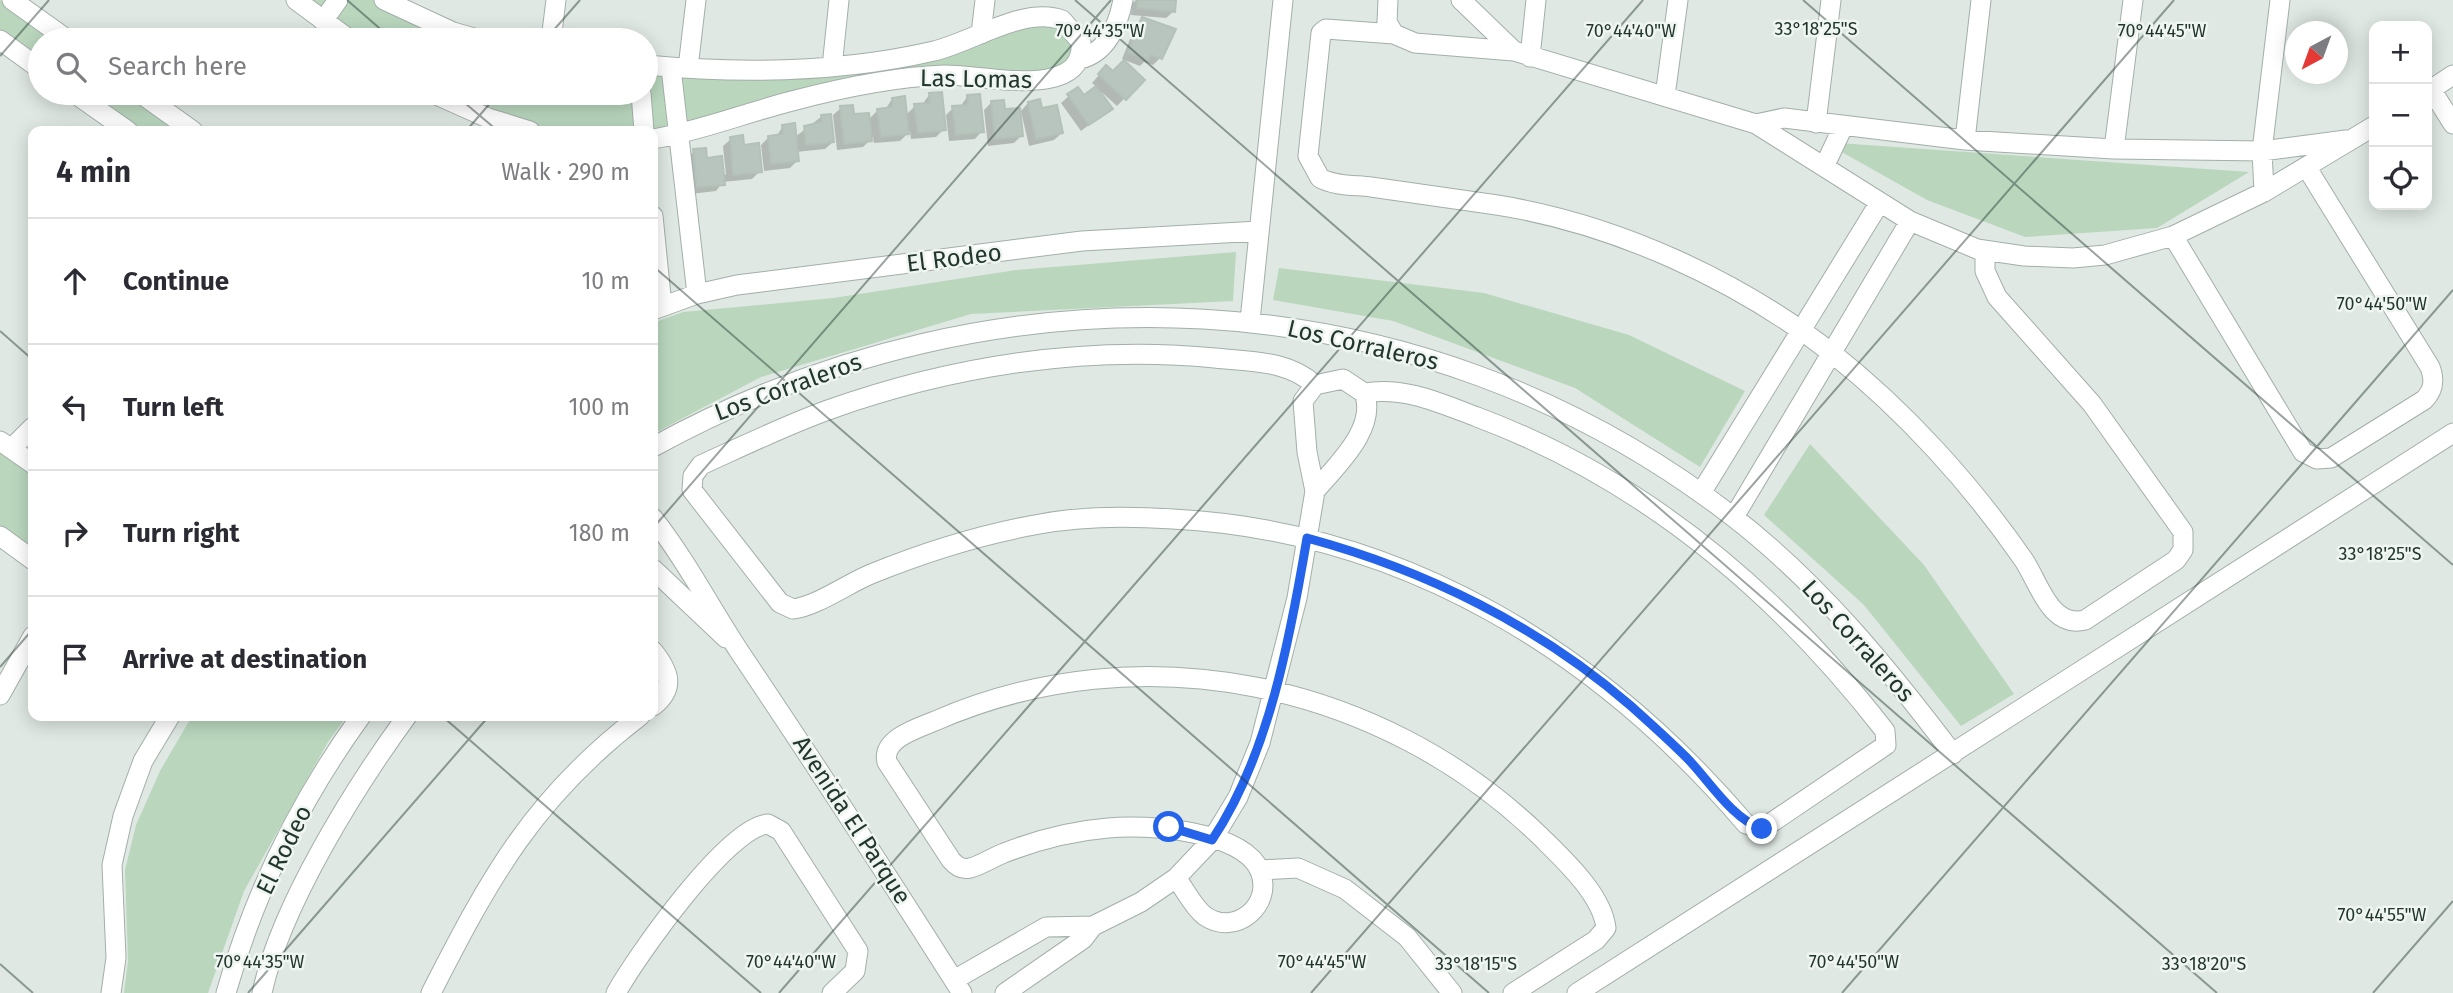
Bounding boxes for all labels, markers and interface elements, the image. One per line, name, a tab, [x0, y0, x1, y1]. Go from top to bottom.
text: 33°18'25"S	[1774, 18, 1858, 40]
text: 70°44'35"W	[1056, 20, 1145, 42]
text: 70°44'40"W	[1586, 20, 1676, 42]
text: 70°44'45"W	[2118, 20, 2206, 42]
north arrow	[2285, 21, 2348, 84]
map controls	[2369, 21, 2432, 210]
button: +	[2369, 21, 2432, 84]
search box	[28, 28, 658, 105]
icon: search	[52, 48, 90, 86]
text: Search here	[108, 51, 247, 82]
street label: Las Lomas	[920, 64, 1032, 94]
button: −	[2369, 84, 2432, 147]
button: locate	[2369, 147, 2432, 210]
text: 4 min	[56, 154, 131, 190]
text: Walk · 290 m	[501, 158, 630, 186]
street label: El Rodeo	[905, 238, 1003, 278]
icon: ahead	[56, 262, 94, 300]
text: Continue	[123, 266, 229, 297]
text: 10 m	[581, 267, 630, 295]
text: 70°44'50"W	[2337, 293, 2427, 315]
street label: Los Corraleros	[1285, 314, 1441, 376]
street label: Los Corraleros	[711, 347, 865, 427]
icon: left	[56, 388, 94, 426]
text: Turn left	[123, 392, 224, 423]
text: 100 m	[569, 393, 630, 421]
icon: right	[56, 514, 94, 552]
text: Turn right	[123, 518, 240, 549]
text: 180 m	[569, 519, 630, 547]
text: 33°18'25"S	[2338, 543, 2422, 565]
street label: Los Corraleros	[1796, 574, 1920, 708]
icon: arrive	[56, 640, 94, 678]
text: Arrive at destination	[123, 644, 367, 675]
street label: Avenida El Parque	[787, 731, 917, 909]
street label: El Rodeo	[250, 801, 318, 899]
route start	[1153, 811, 1184, 842]
route end	[1746, 813, 1777, 844]
text: 70°44'55"W	[2338, 904, 2427, 926]
text: 70°44'35"W	[216, 951, 305, 973]
text: 70°44'40"W	[746, 951, 836, 973]
text: 70°44'45"W	[1278, 951, 1366, 973]
text: 70°44'50"W	[1809, 951, 1899, 973]
text: 33°18'15"S	[1435, 953, 1517, 975]
text: 33°18'20"S	[2162, 953, 2246, 975]

